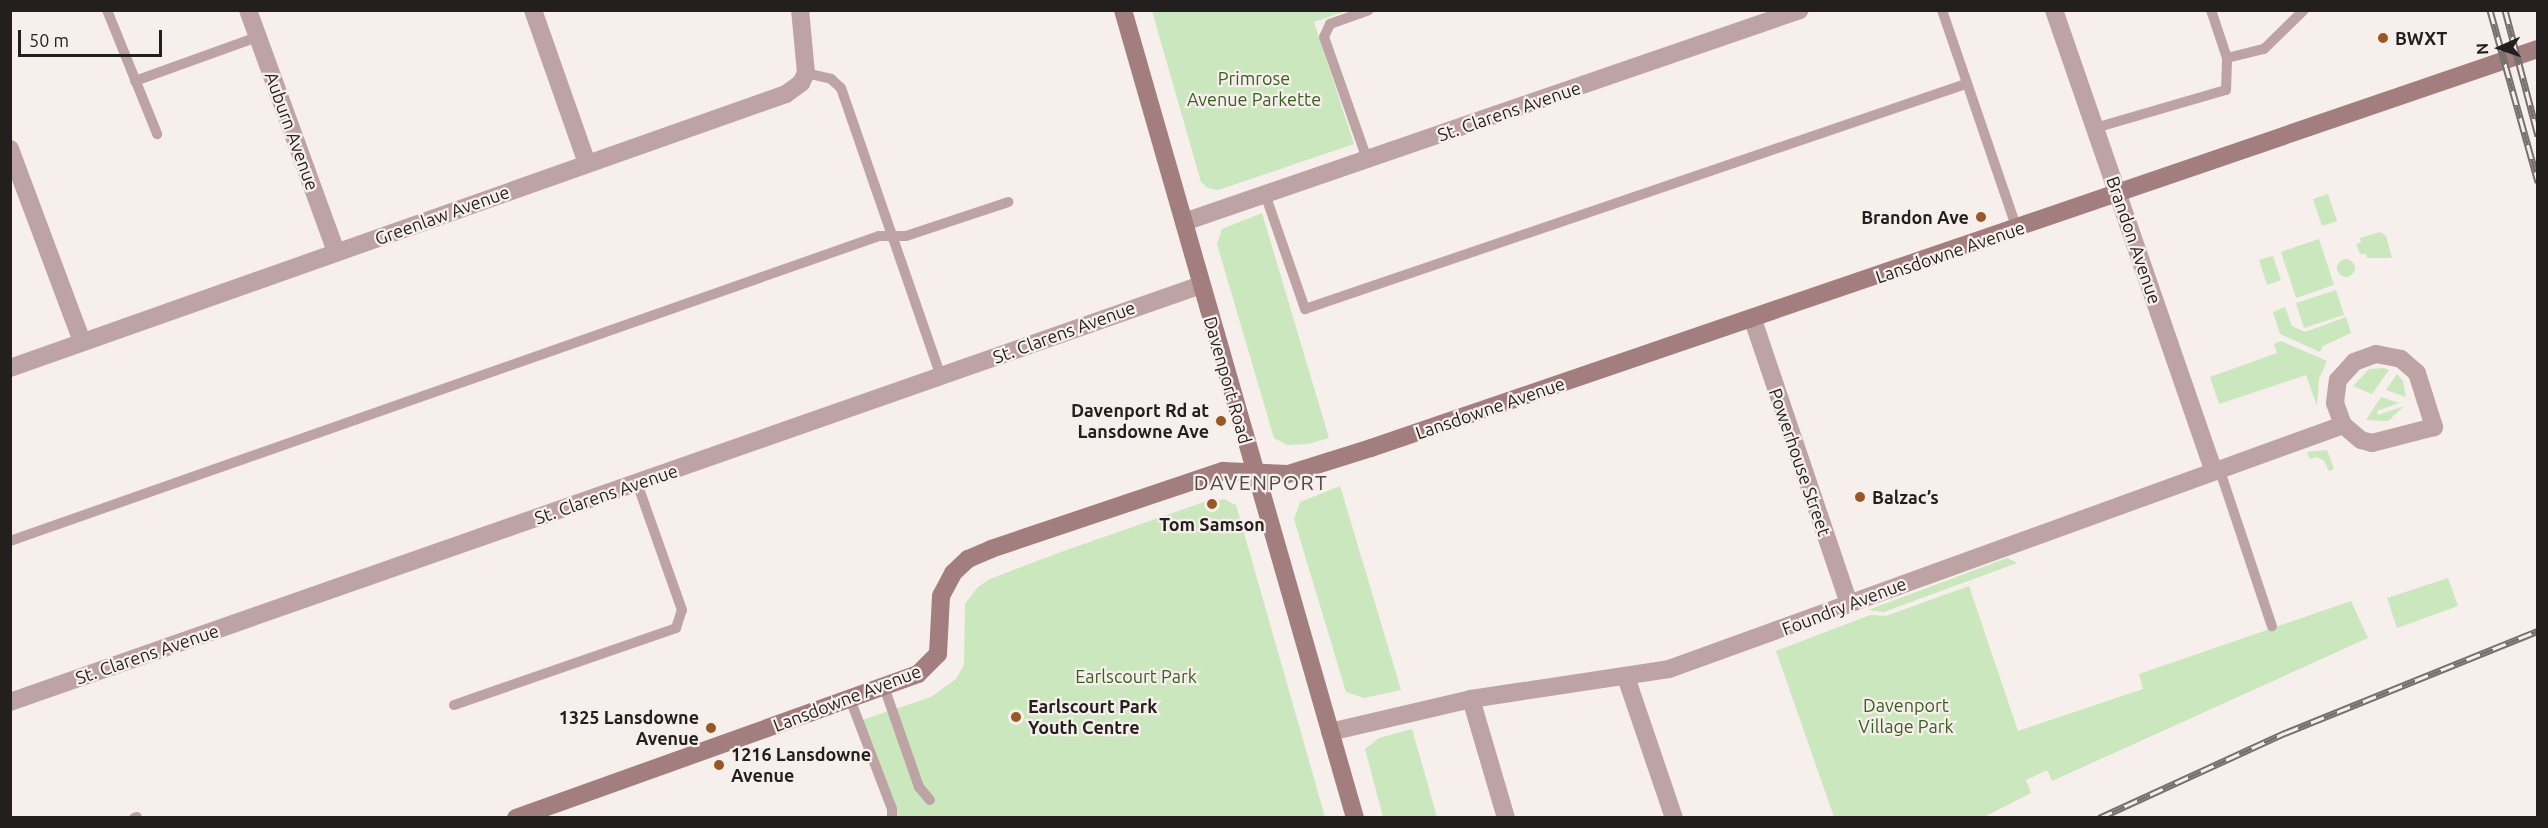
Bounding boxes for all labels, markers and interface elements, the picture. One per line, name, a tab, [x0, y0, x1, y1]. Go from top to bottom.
scale bar	[21, 18, 165, 56]
north arrow	[2470, 18, 2530, 78]
place label: BWXT	[2395, 27, 2447, 49]
text: 50 m	[29, 30, 69, 50]
marker: BWXT	[2376, 31, 2390, 45]
text: N	[2473, 43, 2491, 55]
park label: Primrose Avenue Parkette	[1187, 68, 1321, 110]
street label: Auburn Avenue	[261, 69, 323, 193]
street label: St. Clarens Avenue	[1435, 76, 1583, 146]
street label: Brandon Avenue	[2102, 173, 2166, 307]
street label: Greenlaw Avenue	[372, 181, 512, 249]
place label: Brandon Ave	[1861, 206, 1969, 228]
marker: Brandon Ave	[1974, 210, 1988, 224]
street label: Lansdowne Avenue	[1872, 216, 2028, 288]
street label: St. Clarens Avenue	[990, 296, 1138, 368]
street label: Davenport Road	[1199, 314, 1257, 446]
street label: Lansdowne Avenue	[1412, 372, 1568, 444]
street label: Powerhouse Street	[1765, 385, 1835, 539]
place label: Davenport Rd at Lansdowne Ave	[1071, 400, 1209, 442]
marker: Davenport Rd at Lansdowne Ave	[1214, 414, 1228, 428]
street label: St. Clarens Avenue	[532, 459, 680, 529]
district label: DAVENPORT	[1194, 469, 1328, 495]
place label: Balzac’s	[1872, 486, 1939, 508]
marker: Balzac’s	[1853, 490, 1867, 504]
marker: Tom Samson	[1205, 497, 1219, 511]
place label: Tom Samson	[1159, 513, 1265, 535]
street label: Foundry Avenue	[1779, 572, 1909, 640]
street label: St. Clarens Avenue	[73, 619, 221, 689]
street label: Lansdowne Avenue	[770, 660, 924, 736]
park label: Earlscourt Park	[1075, 665, 1197, 687]
park label: Davenport Village Park	[1858, 695, 1954, 738]
place label: Earlscourt Park Youth Centre	[1028, 696, 1157, 738]
place label: 1325 Lansdowne Avenue	[559, 707, 699, 750]
marker: Earlscourt Park Youth Centre	[1009, 710, 1023, 724]
marker: 1325 Lansdowne Avenue	[704, 721, 718, 735]
place label: 1216 Lansdowne Avenue	[731, 744, 871, 786]
marker: 1216 Lansdowne Avenue	[712, 758, 726, 772]

